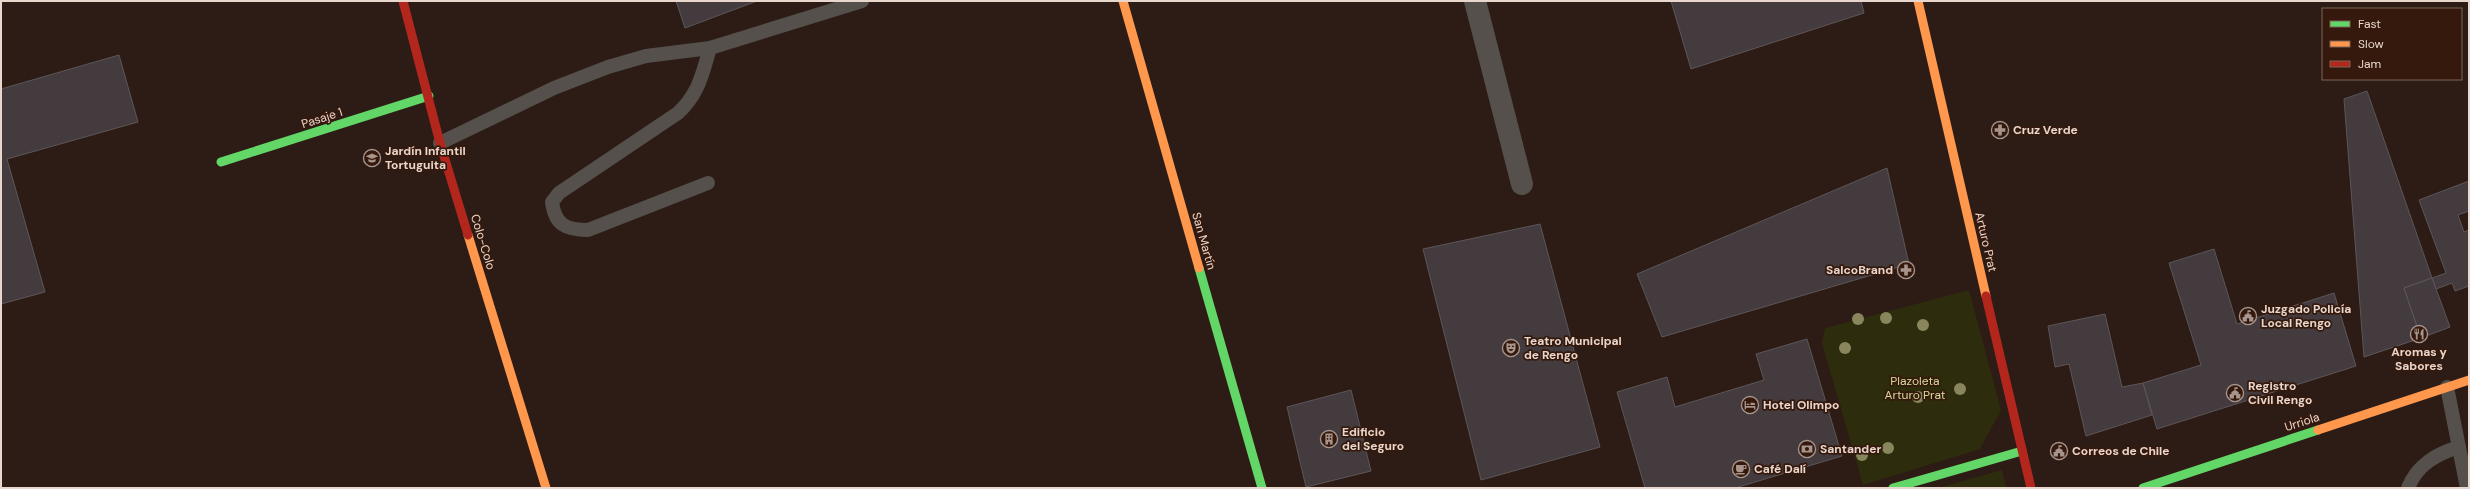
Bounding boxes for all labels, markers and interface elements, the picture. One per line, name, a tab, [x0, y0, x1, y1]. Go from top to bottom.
legend	[2322, 8, 2462, 80]
text: Fast	[2358, 16, 2381, 32]
text: Slow	[2358, 36, 2384, 52]
text: Jam	[2358, 56, 2381, 72]
street label: Pasaje 1	[299, 104, 345, 132]
pharmacy icon: Cruz Verde	[1990, 120, 2010, 140]
place label: Cruz Verde	[2013, 122, 2078, 138]
place label: Jardín Infantil Tortuguita	[385, 143, 466, 173]
school or university icon: Jardín Infantil Tortuguita	[362, 148, 382, 168]
street label: San Martín	[1188, 210, 1220, 272]
street label: Arturo Prat	[1971, 210, 2001, 274]
street label: Colo-Colo	[467, 212, 499, 272]
pharmacy icon: SalcoBrand	[1896, 260, 1916, 280]
place label: SalcoBrand	[1826, 262, 1893, 278]
place label: Juzgado Policía Local Rengo	[2261, 301, 2351, 331]
public building icon: Juzgado Policía Local Rengo	[2238, 306, 2258, 326]
restaurant icon: Aromas y Sabores	[2409, 324, 2429, 344]
place label: Teatro Municipal de Rengo	[1524, 333, 1622, 363]
theatre icon: Teatro Municipal de Rengo	[1501, 338, 1521, 358]
place label: Aromas y Sabores	[2391, 344, 2447, 374]
park label: Plazoleta Arturo Prat	[1885, 373, 1946, 403]
place label: Registro Civil Rengo	[2248, 378, 2312, 408]
public building icon: Registro Civil Rengo	[2225, 383, 2245, 403]
hotel icon: Hotel Olimpo	[1740, 395, 1760, 415]
place label: Hotel Olimpo	[1763, 397, 1839, 413]
street label: Urriola	[2282, 409, 2322, 435]
place label: Edificio del Seguro	[1342, 424, 1404, 454]
building icon: Edificio del Seguro	[1319, 429, 1339, 449]
bank icon: Santander	[1797, 439, 1817, 459]
place label: Santander	[1820, 441, 1881, 457]
public building icon: Correos de Chile	[2049, 441, 2069, 461]
place label: Correos de Chile	[2072, 443, 2170, 459]
cafe icon: Café Dalí	[1731, 459, 1751, 479]
place label: Café Dalí	[1754, 461, 1807, 477]

